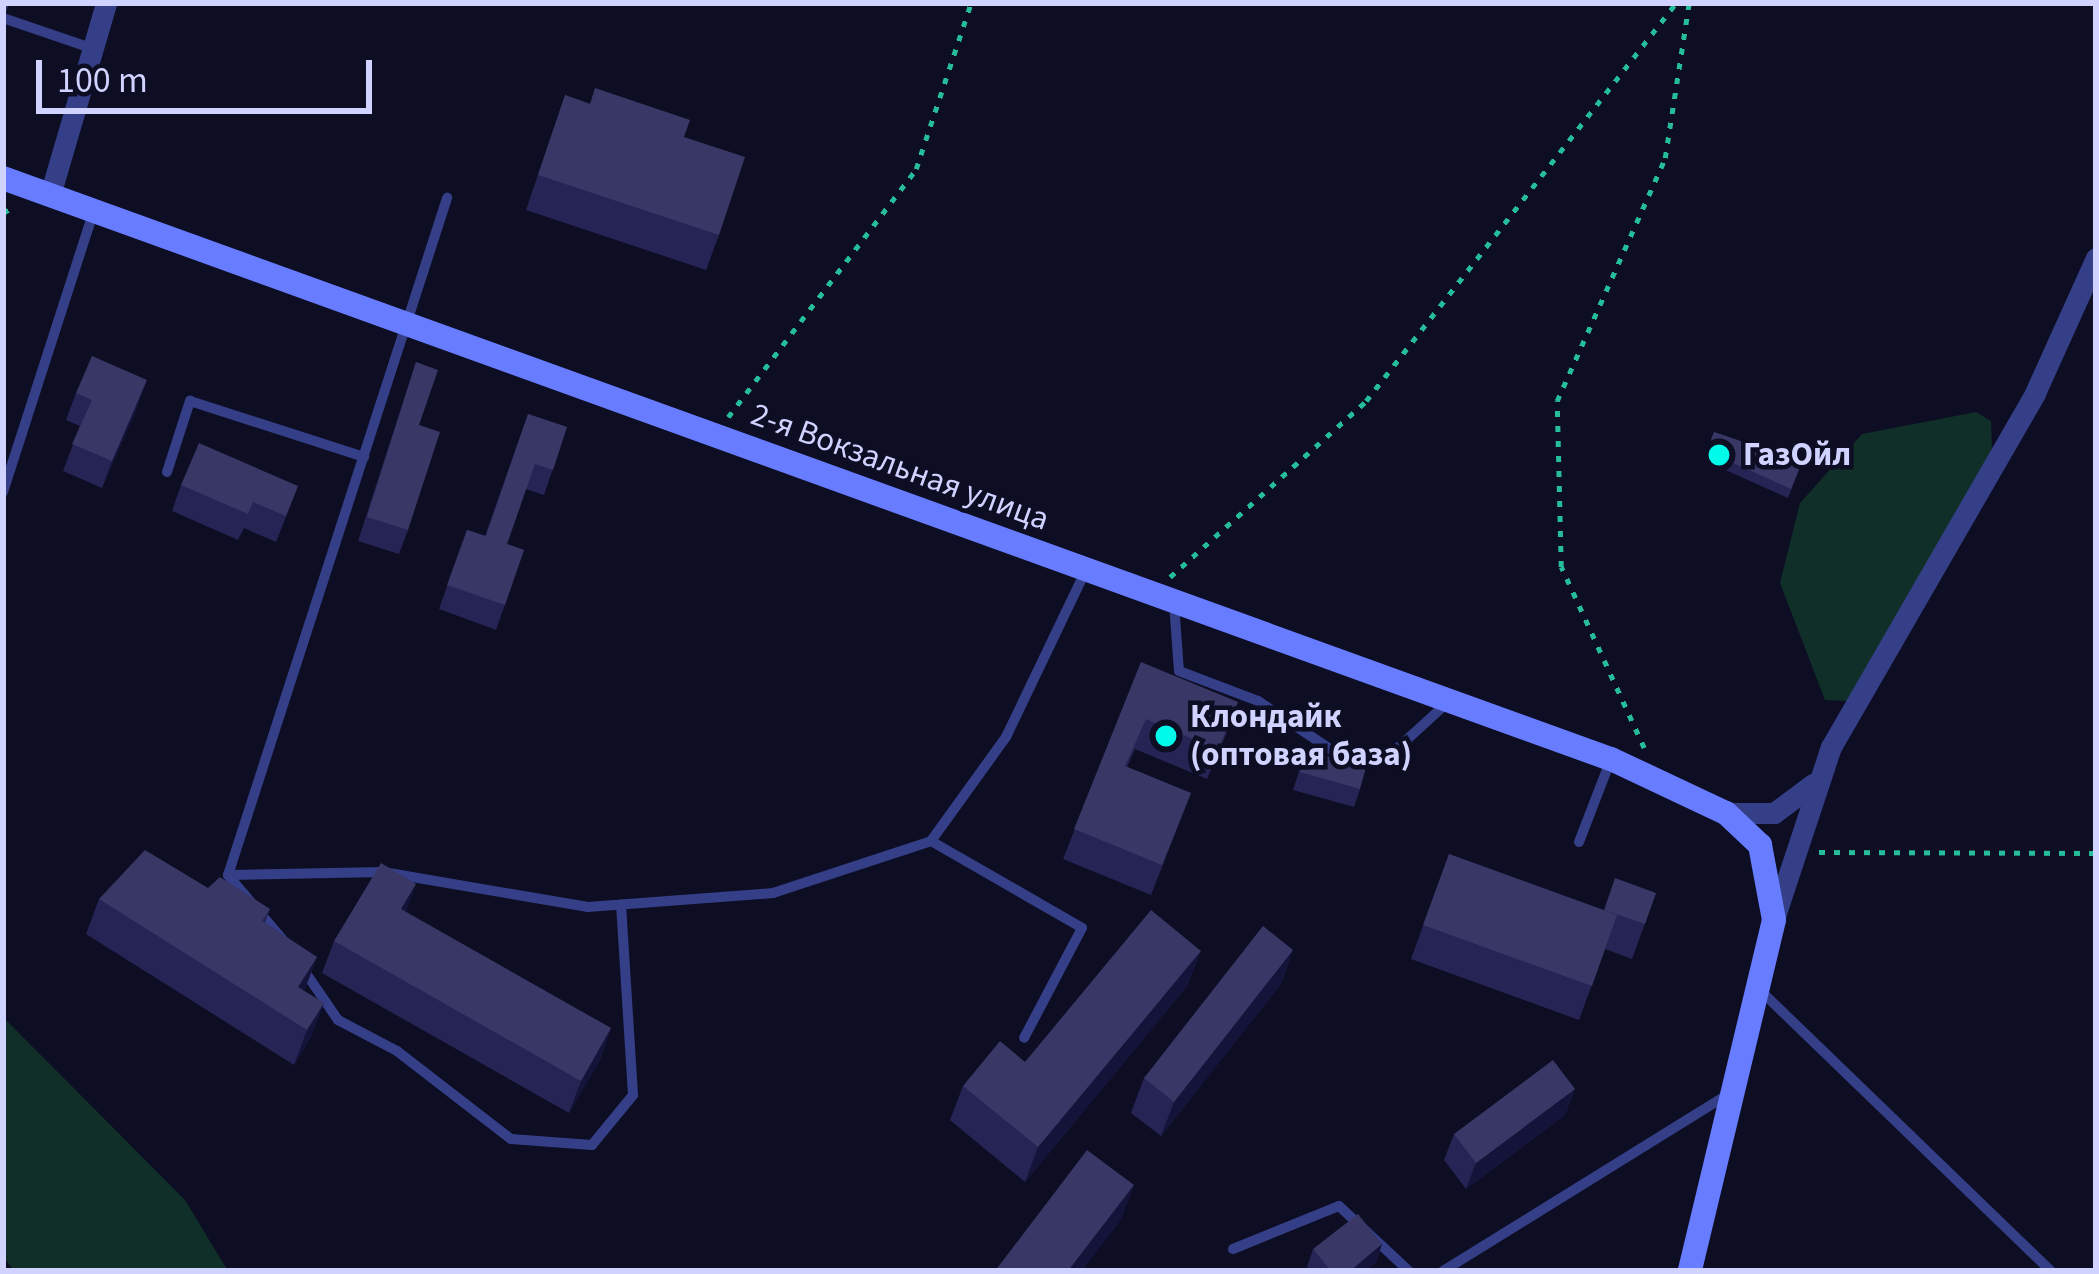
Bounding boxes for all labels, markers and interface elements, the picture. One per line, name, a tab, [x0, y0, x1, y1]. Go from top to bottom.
scale bar	[42, 36, 378, 110]
text: 100 m	[57, 55, 148, 106]
street label: 2-я Вокзальная улица	[746, 395, 1054, 539]
place label: ГазОйл	[1743, 435, 1851, 475]
marker: ГазОйл	[1706, 442, 1732, 468]
place label: Клондайк (оптовая база)	[1190, 697, 1412, 775]
marker: Клондайк (оптовая база)	[1153, 723, 1179, 749]

